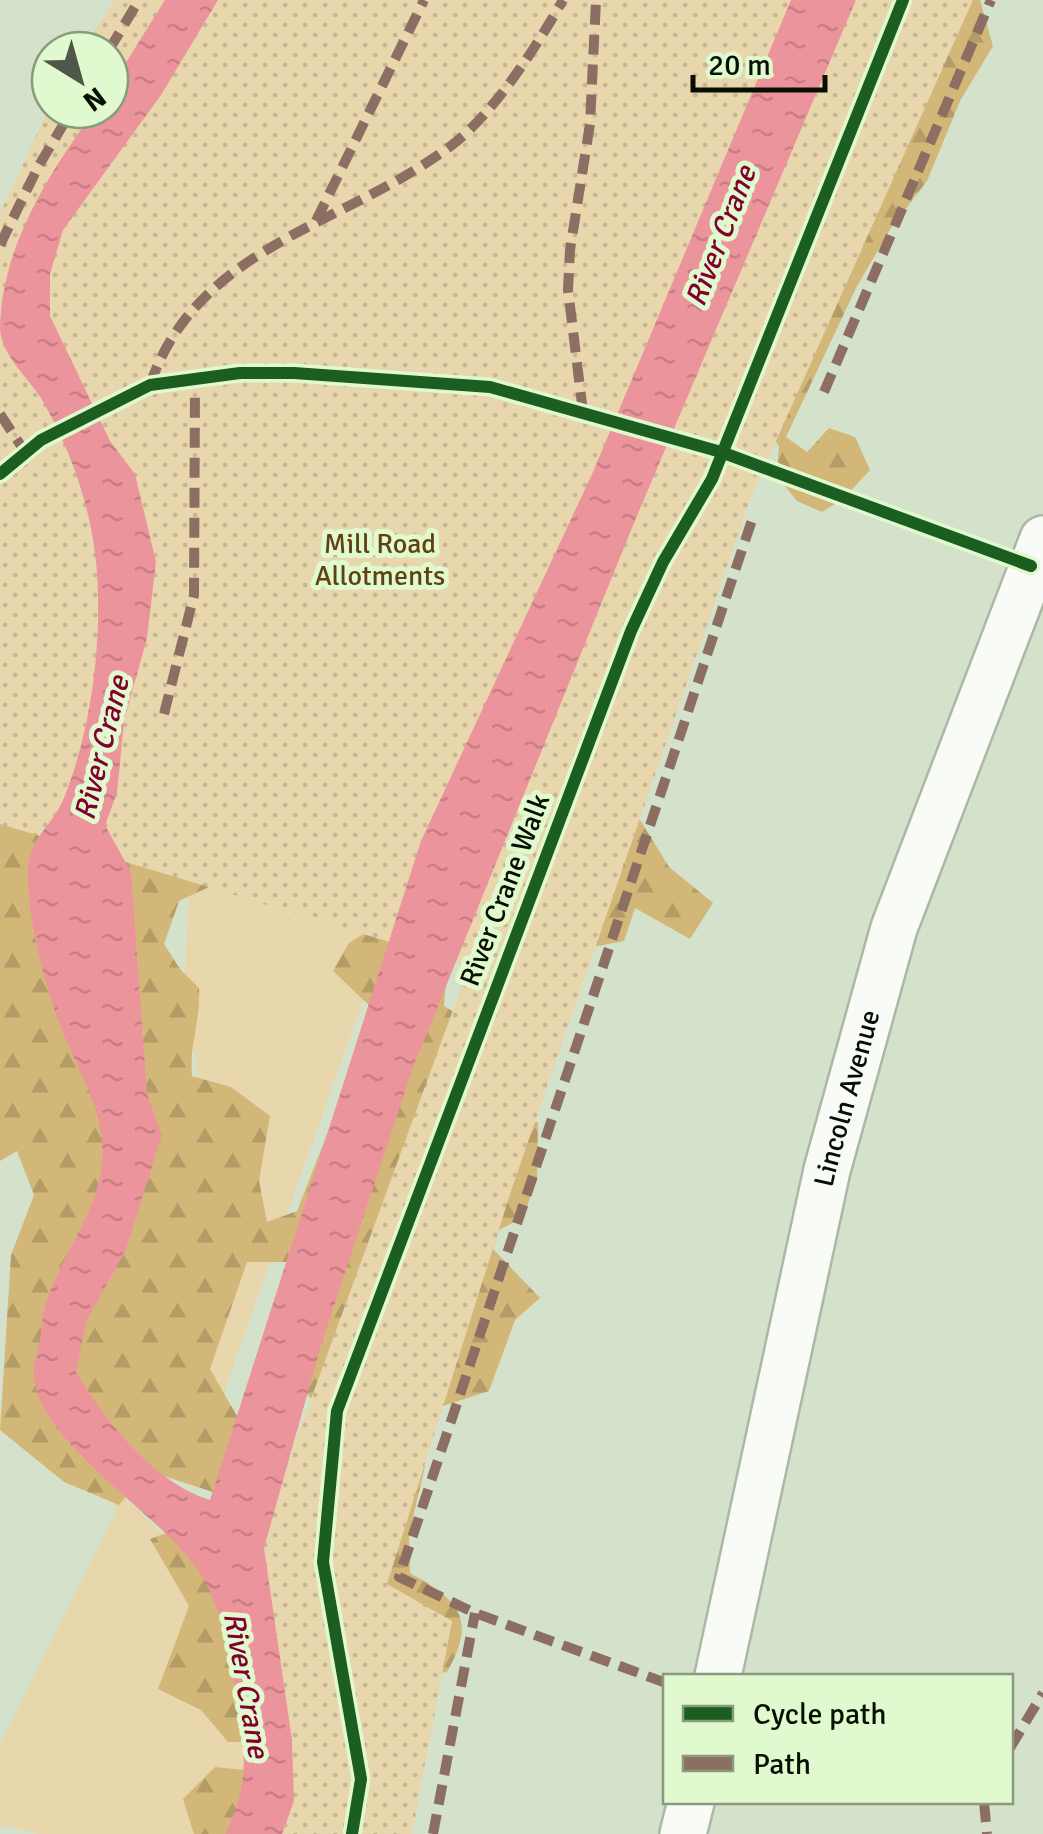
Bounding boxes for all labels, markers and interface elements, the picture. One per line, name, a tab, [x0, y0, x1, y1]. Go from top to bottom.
north arrow	[30, 30, 130, 130]
scale bar	[693, 30, 826, 92]
text: 20 m	[708, 47, 771, 84]
text: N	[76, 80, 112, 119]
water label: River Crane	[677, 159, 765, 311]
park label: Mill Road Allotments	[315, 527, 445, 593]
water label: River Crane	[66, 670, 138, 824]
street label: River Crane Walk	[453, 789, 557, 991]
street label: Lincoln Avenue	[807, 1006, 887, 1190]
water label: River Crane	[215, 1609, 277, 1763]
legend	[663, 1674, 1013, 1804]
text: Cycle path	[753, 1696, 887, 1733]
text: Path	[753, 1746, 811, 1783]

